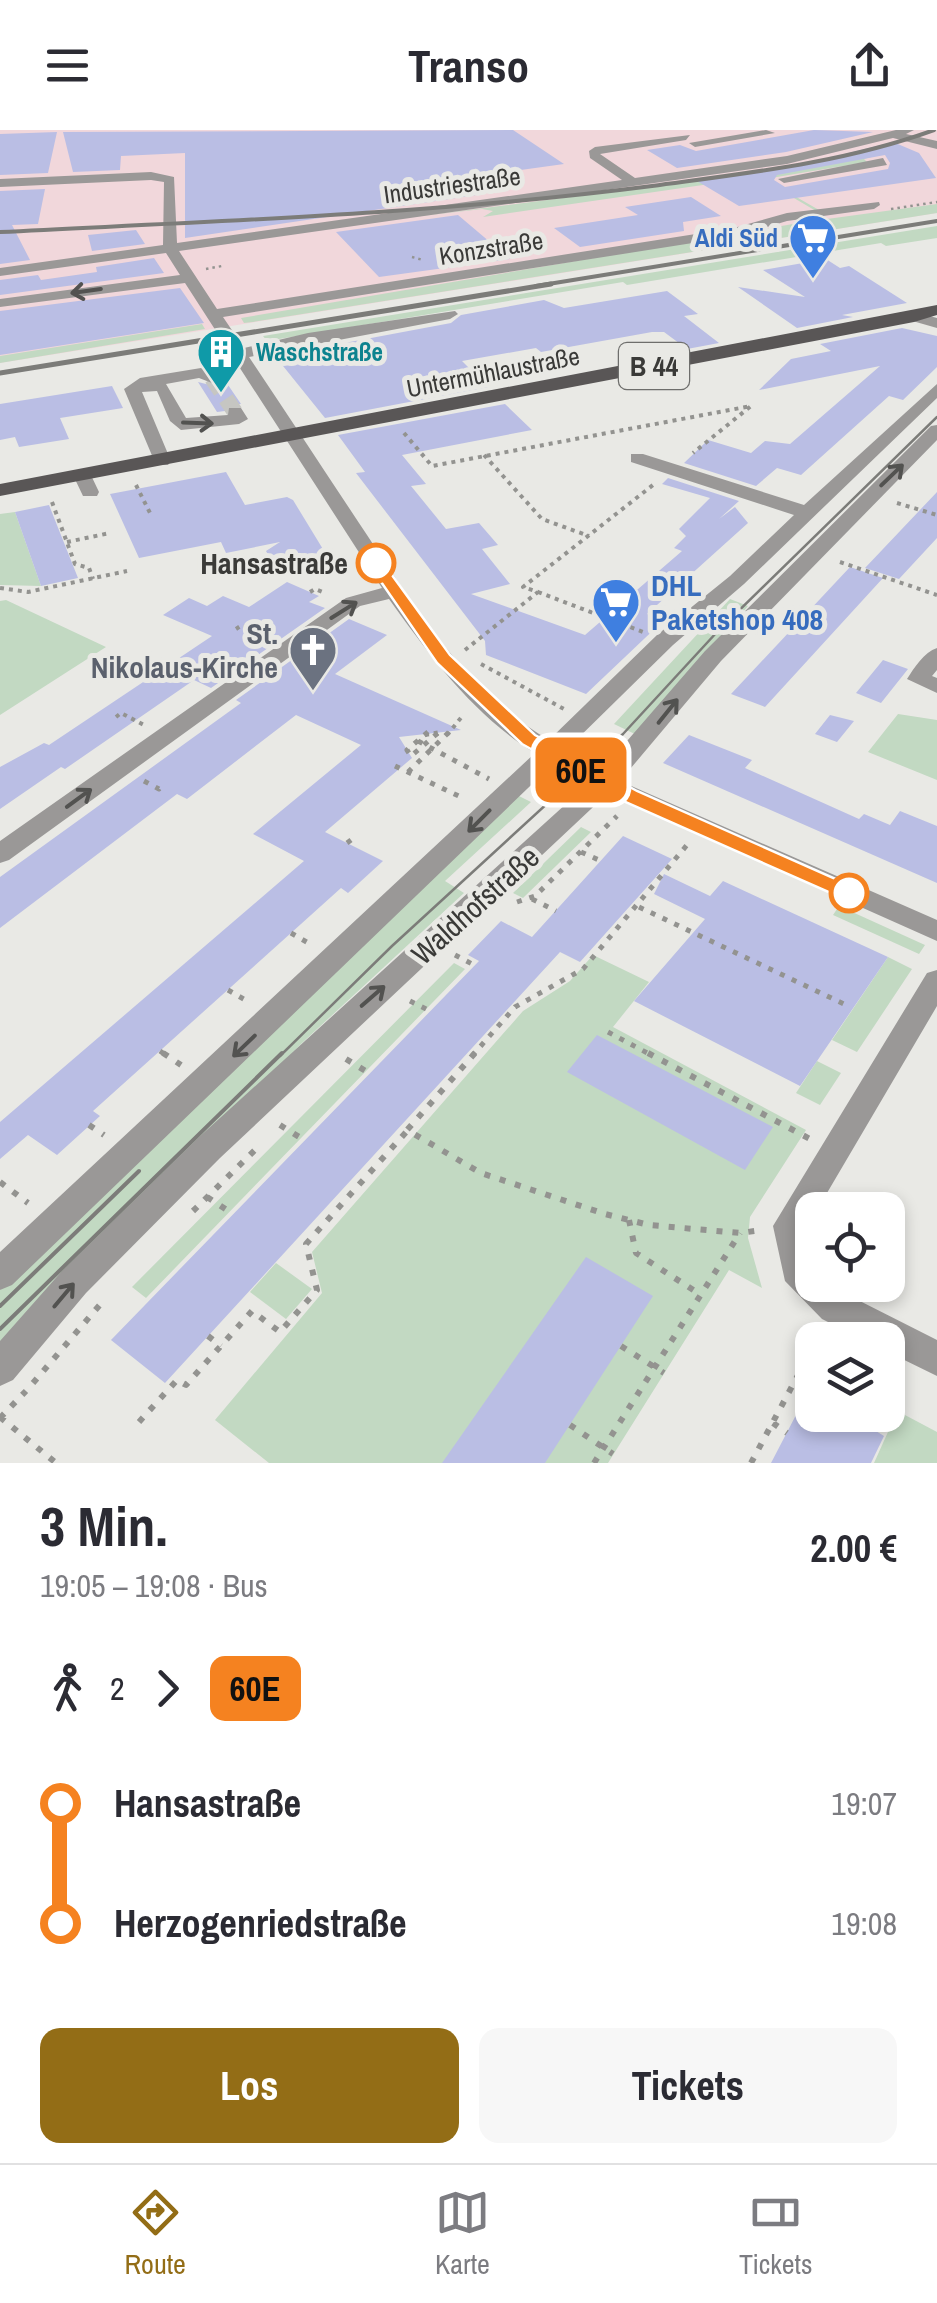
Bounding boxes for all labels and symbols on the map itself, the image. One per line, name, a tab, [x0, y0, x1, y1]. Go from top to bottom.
street label: Industriestraße	[381, 159, 523, 211]
supermarket icon: Aldi Süd	[787, 212, 839, 280]
place label: Aldi Süd	[695, 221, 778, 255]
street label: Konzstraße	[437, 223, 545, 273]
one-way arrow	[71, 282, 103, 300]
building icon: Waschstraße	[195, 326, 247, 394]
place label: Waschstraße	[256, 335, 383, 369]
street label: Untermühlaustraße	[404, 339, 582, 405]
road number: B 44	[619, 343, 689, 389]
one-way arrow	[181, 414, 214, 433]
one-way arrow	[879, 463, 903, 487]
place label: Hansastraße	[200, 543, 348, 583]
marker: Hansastraße	[357, 544, 395, 582]
place label: DHL Paketshop 408	[651, 565, 823, 639]
supermarket icon: DHL Paketshop 408	[590, 576, 642, 644]
one-way arrow	[330, 600, 358, 620]
place label: St. Nikolaus-Kirche	[91, 613, 278, 687]
church icon: St. Nikolaus-Kirche	[287, 624, 339, 692]
one-way arrow	[657, 698, 679, 724]
line badge: 60E	[524, 738, 638, 802]
one-way arrow	[65, 787, 93, 808]
one-way arrow	[467, 809, 491, 833]
street label: Waldhofstraße	[403, 837, 547, 973]
unlabelled marker	[830, 874, 868, 912]
one-way arrow	[360, 985, 385, 1008]
one-way arrow	[232, 1034, 257, 1057]
one-way arrow	[52, 1282, 74, 1308]

